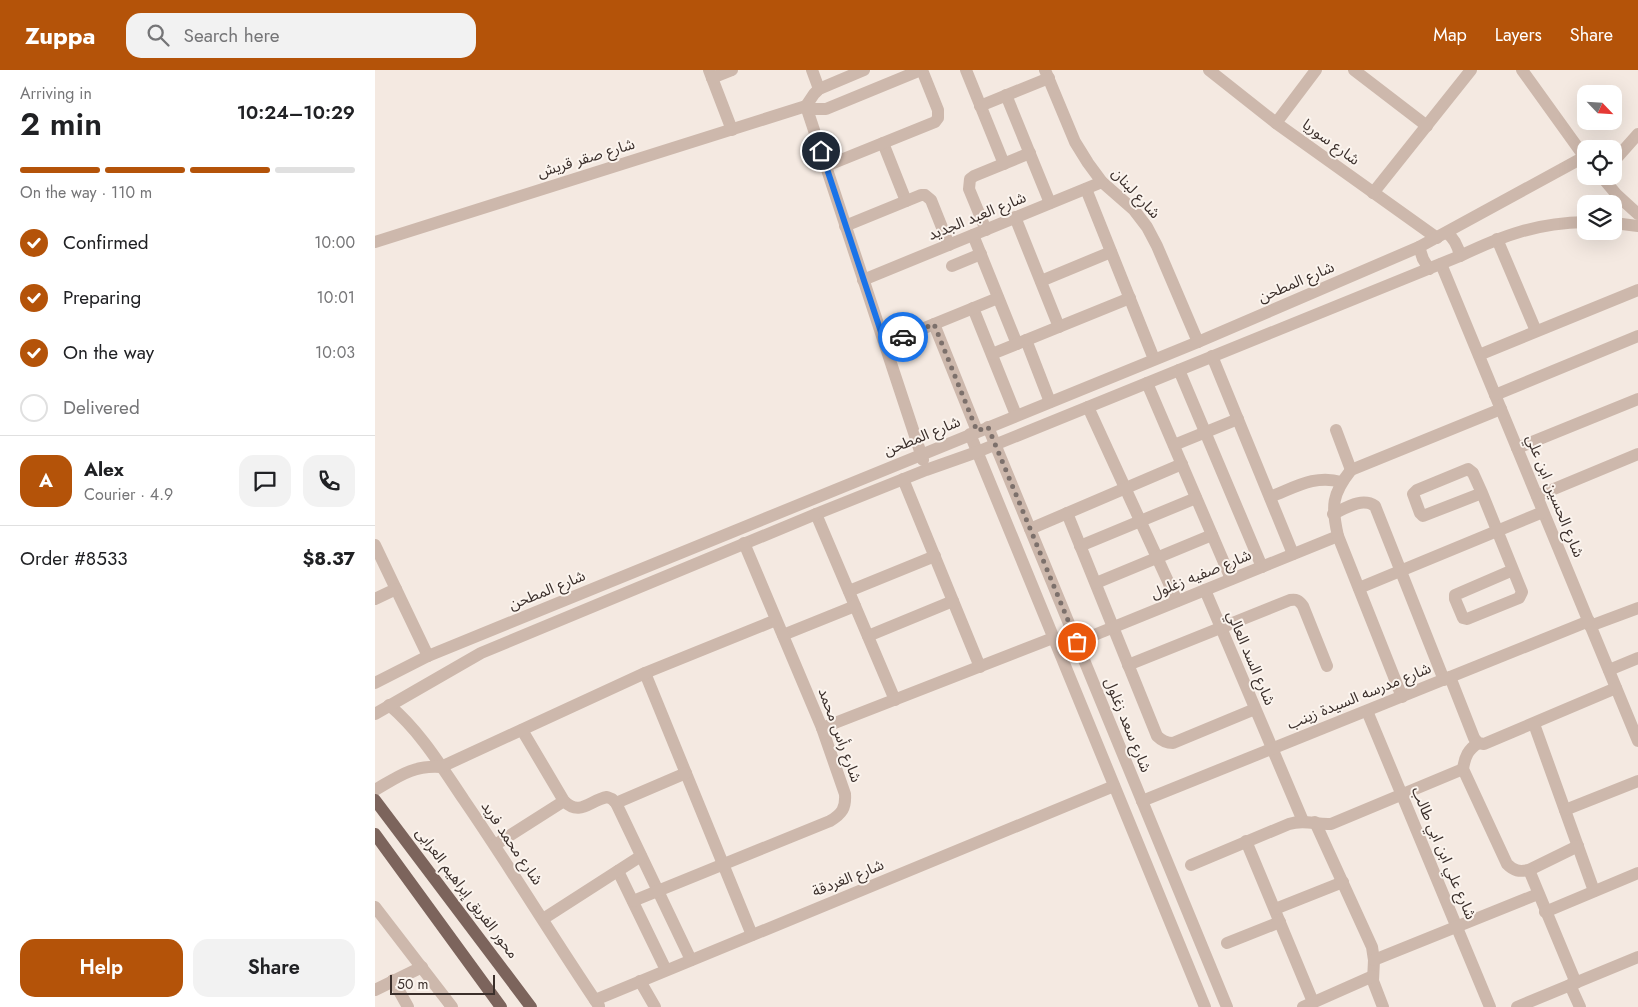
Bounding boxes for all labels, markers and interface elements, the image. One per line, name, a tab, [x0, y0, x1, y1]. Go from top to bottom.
search box	[126, 13, 476, 58]
text: Zuppa	[25, 18, 96, 53]
icon: search	[144, 21, 172, 49]
text: Search here	[184, 22, 280, 49]
text: Map	[1433, 22, 1467, 48]
text: Layers	[1495, 22, 1542, 48]
text: Share	[1570, 22, 1613, 48]
text: Arriving in	[20, 82, 92, 105]
north arrow	[1577, 85, 1623, 130]
map controls	[1577, 85, 1622, 240]
text: 10:24–10:29	[237, 99, 355, 126]
text: 2 min	[20, 101, 102, 147]
street label: شارع سوريا	[1297, 114, 1365, 171]
pin	[800, 130, 842, 172]
street label: شارع صقر قريش	[535, 133, 638, 184]
icon: home	[807, 137, 835, 165]
button: locate	[1577, 140, 1622, 185]
street label: شارع لبنان	[1106, 163, 1166, 224]
text: On the way · 110 m	[20, 181, 152, 204]
street label: شارع العبد الجديد	[925, 186, 1030, 247]
button: layers	[1577, 195, 1622, 240]
icon: check	[20, 229, 48, 257]
text: Confirmed	[63, 229, 149, 256]
text: 10:00	[314, 231, 355, 254]
street label: شارع المطحن	[1254, 256, 1338, 309]
icon: check	[20, 284, 48, 312]
text: Preparing	[63, 284, 141, 311]
text: 10:01	[317, 286, 355, 309]
courier	[878, 312, 928, 362]
icon: car	[889, 323, 917, 351]
icon: check	[20, 339, 48, 367]
text: On the way	[63, 339, 154, 366]
text: 10:03	[315, 341, 355, 364]
text: Delivered	[63, 394, 140, 421]
street label: شارع المطحن	[880, 411, 964, 462]
street label: شارع الحسين ابن علي	[1519, 431, 1590, 561]
button: chat	[239, 455, 291, 507]
button: phone	[303, 455, 355, 507]
text: Alex	[84, 456, 124, 483]
text: A	[39, 467, 53, 494]
text: Courier · 4.9	[84, 483, 173, 506]
street label: شارع صفيه زغلول	[1147, 544, 1255, 605]
text: Order #8533	[20, 545, 128, 572]
text: $8.37	[302, 545, 355, 572]
street label: شارع المطحن	[505, 565, 589, 616]
street label: شارع السد العالي	[1220, 607, 1281, 709]
pin	[1056, 621, 1098, 663]
icon: bag	[1063, 628, 1091, 656]
street label: شارع مدرسه السيدة زينب	[1284, 657, 1435, 736]
street label: شارع سعد زغلول	[1098, 674, 1157, 776]
street label: شارع رأس محمد	[812, 685, 867, 786]
street label: شارع علي ابن ابي طالب	[1405, 783, 1482, 923]
street label: شارع محمد فريد	[475, 797, 548, 890]
street label: محور الفريق إبراهيم العرابى	[410, 823, 524, 963]
street label: شارع الغردقة	[809, 854, 888, 903]
button: Help	[20, 939, 183, 997]
button: Share	[193, 939, 355, 997]
scale bar	[390, 972, 495, 995]
text: 50 m	[397, 974, 428, 994]

